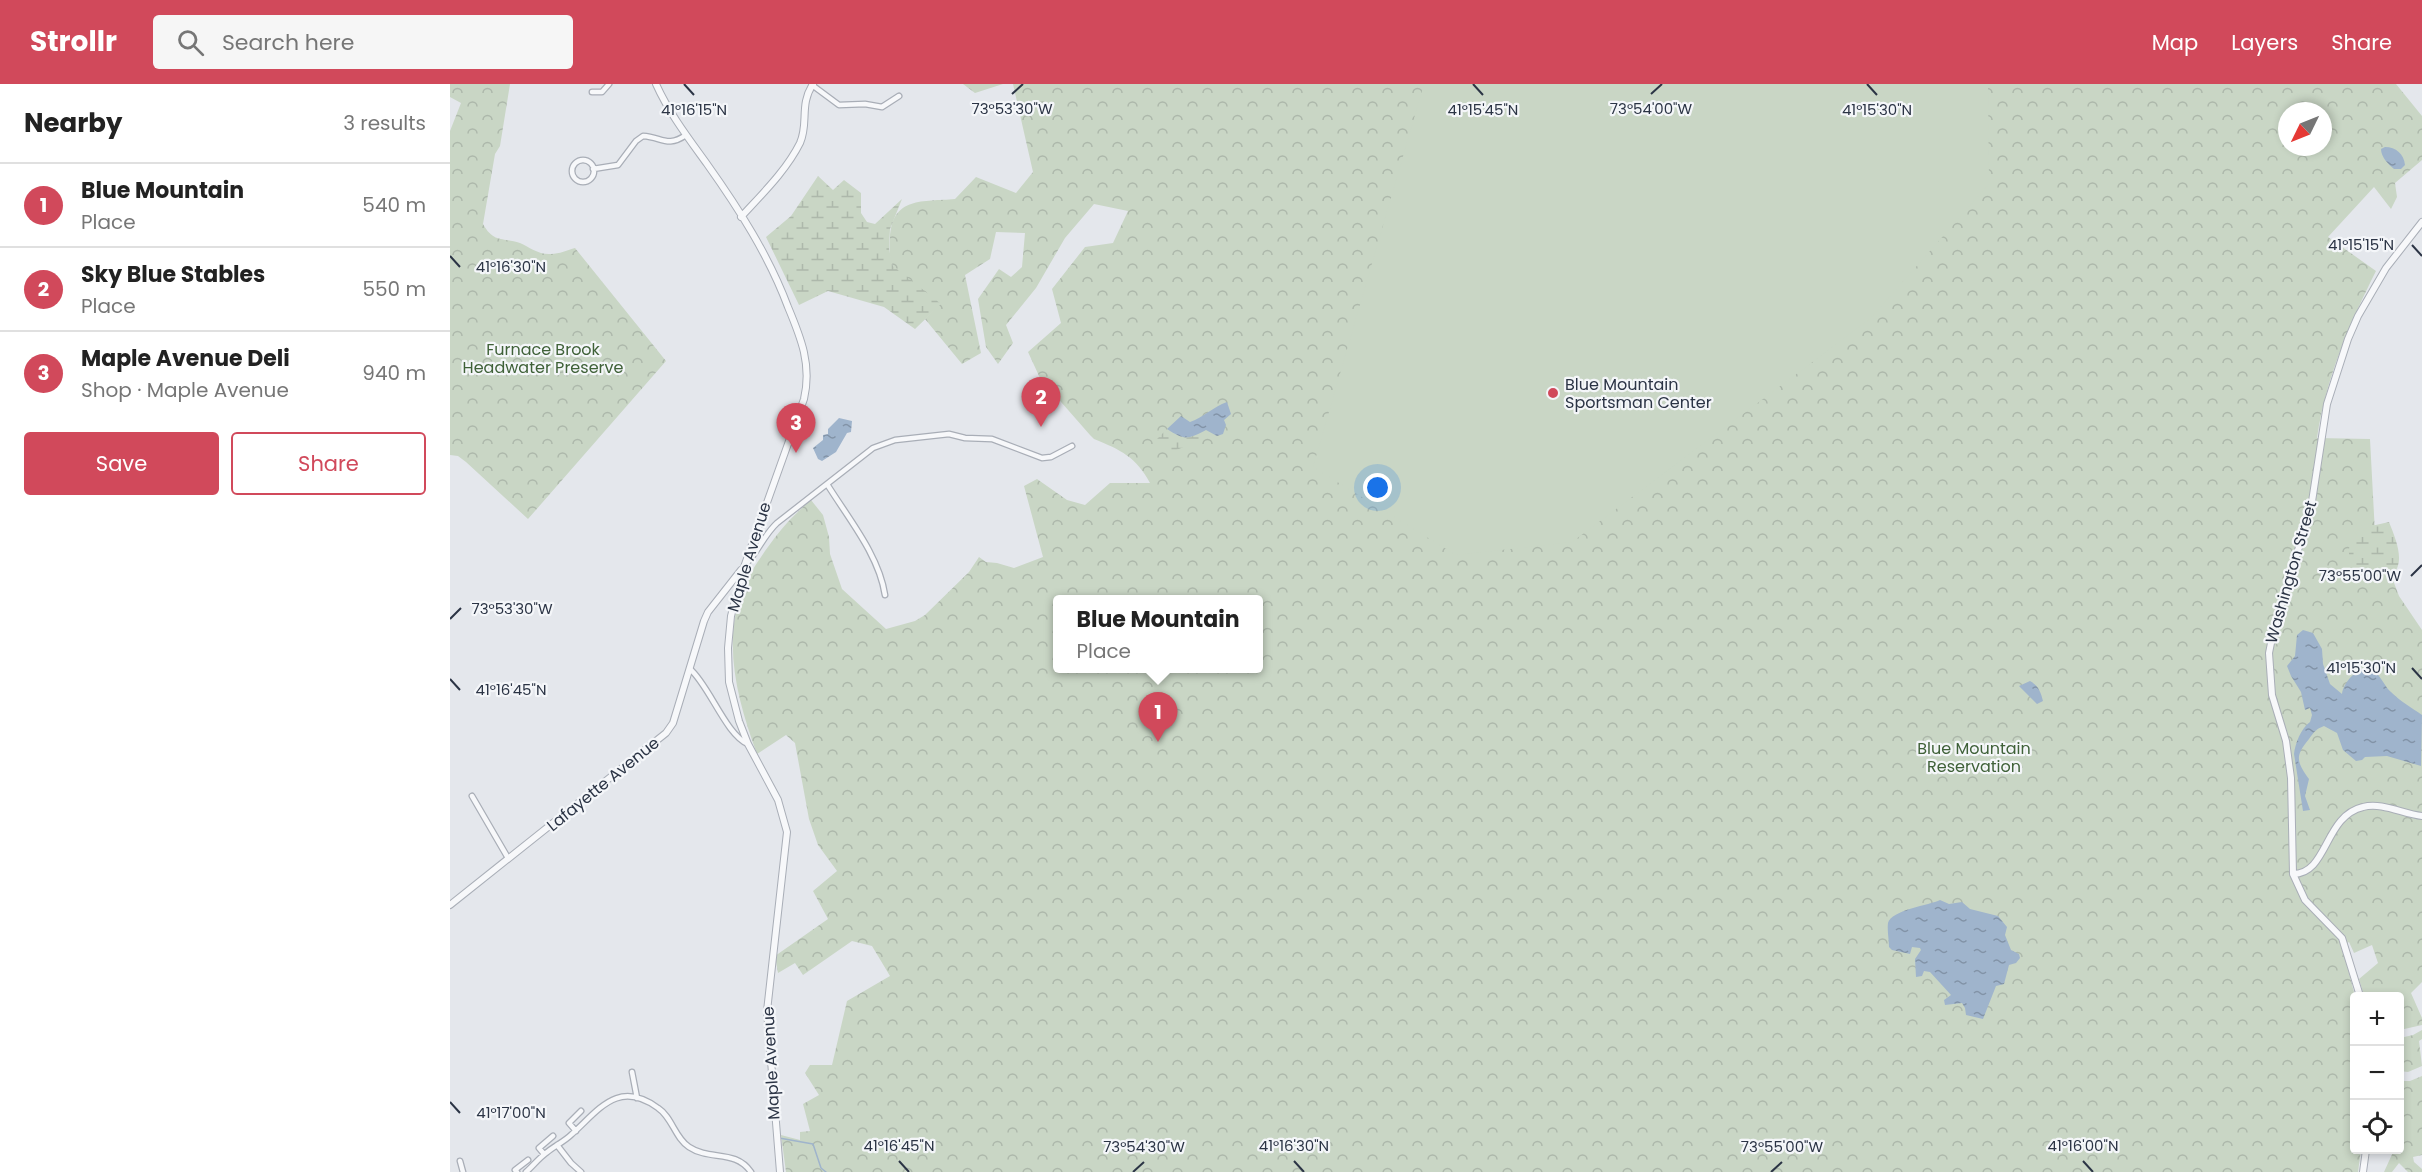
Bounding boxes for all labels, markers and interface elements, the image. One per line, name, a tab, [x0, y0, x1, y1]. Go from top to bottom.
search box	[153, 15, 573, 69]
text: Strollr	[30, 22, 117, 61]
icon: search	[174, 26, 207, 59]
text: Search here	[222, 27, 354, 58]
text: Map	[2152, 28, 2198, 57]
text: Layers	[2231, 28, 2298, 57]
text: Share	[2331, 28, 2392, 57]
text: 73°53'30"W	[971, 98, 1053, 119]
text: 73°54'00"W	[1610, 98, 1692, 119]
text: 41°16'15"N	[661, 99, 727, 120]
text: 41°15'45"N	[1448, 99, 1518, 120]
text: 41°15'30"N	[1842, 99, 1912, 120]
north arrow	[2278, 102, 2332, 156]
text: Nearby	[24, 105, 122, 141]
text: 3 results	[343, 109, 426, 137]
text: Blue Mountain	[81, 175, 244, 206]
text: 1	[40, 191, 47, 219]
text: 540 m	[362, 191, 426, 219]
text: Place	[81, 208, 136, 236]
text: 41°15'15"N	[2328, 234, 2394, 255]
text: 41°16'30"N	[476, 256, 546, 277]
text: Sky Blue Stables	[81, 259, 265, 290]
text: 2	[38, 275, 49, 303]
text: 550 m	[362, 275, 426, 303]
text: Place	[81, 292, 136, 320]
park label: Furnace Brook Headwater Preserve	[463, 338, 623, 379]
text: Maple Avenue Deli	[81, 343, 290, 374]
text: 3	[37, 359, 50, 387]
text: 940 m	[362, 359, 426, 387]
place label: Blue Mountain Sportsman Center	[1565, 373, 1712, 414]
text: Shop · Maple Avenue	[81, 376, 289, 404]
pin: 2	[1022, 378, 1060, 427]
marker: Blue Mountain Sportsman Center	[1546, 386, 1560, 400]
pin: 3	[776, 404, 816, 453]
button: Save	[24, 432, 219, 495]
button: Share	[231, 432, 426, 495]
your location	[1363, 473, 1392, 502]
street label: Washington Street	[2260, 498, 2322, 646]
street label: Maple Avenue	[721, 499, 777, 615]
text: 73°55'00"W	[2319, 565, 2401, 586]
popup	[1053, 595, 1263, 673]
text: 73°53'30"W	[471, 598, 553, 619]
text: Blue Mountain	[1076, 604, 1240, 635]
text: Place	[1076, 637, 1131, 665]
text: 41°15'30"N	[2326, 657, 2396, 678]
text: 41°16'45"N	[476, 679, 546, 700]
pin: 1	[1138, 692, 1178, 742]
street label: Lafayette Avenue	[542, 731, 664, 837]
park label: Blue Mountain Reservation	[1917, 737, 2031, 778]
map controls	[2350, 992, 2404, 1154]
button: +	[2350, 992, 2404, 1046]
street label: Maple Avenue	[757, 1006, 785, 1120]
button: −	[2350, 1046, 2404, 1100]
button: locate	[2350, 1100, 2404, 1154]
text: 41°17'00"N	[476, 1102, 546, 1123]
text: 41°16'45"N	[864, 1135, 934, 1156]
text: 41°16'30"N	[1259, 1135, 1329, 1156]
text: 41°16'00"N	[2048, 1135, 2118, 1156]
text: 73°54'30"W	[1103, 1136, 1185, 1157]
text: 73°55'00"W	[1741, 1136, 1823, 1157]

